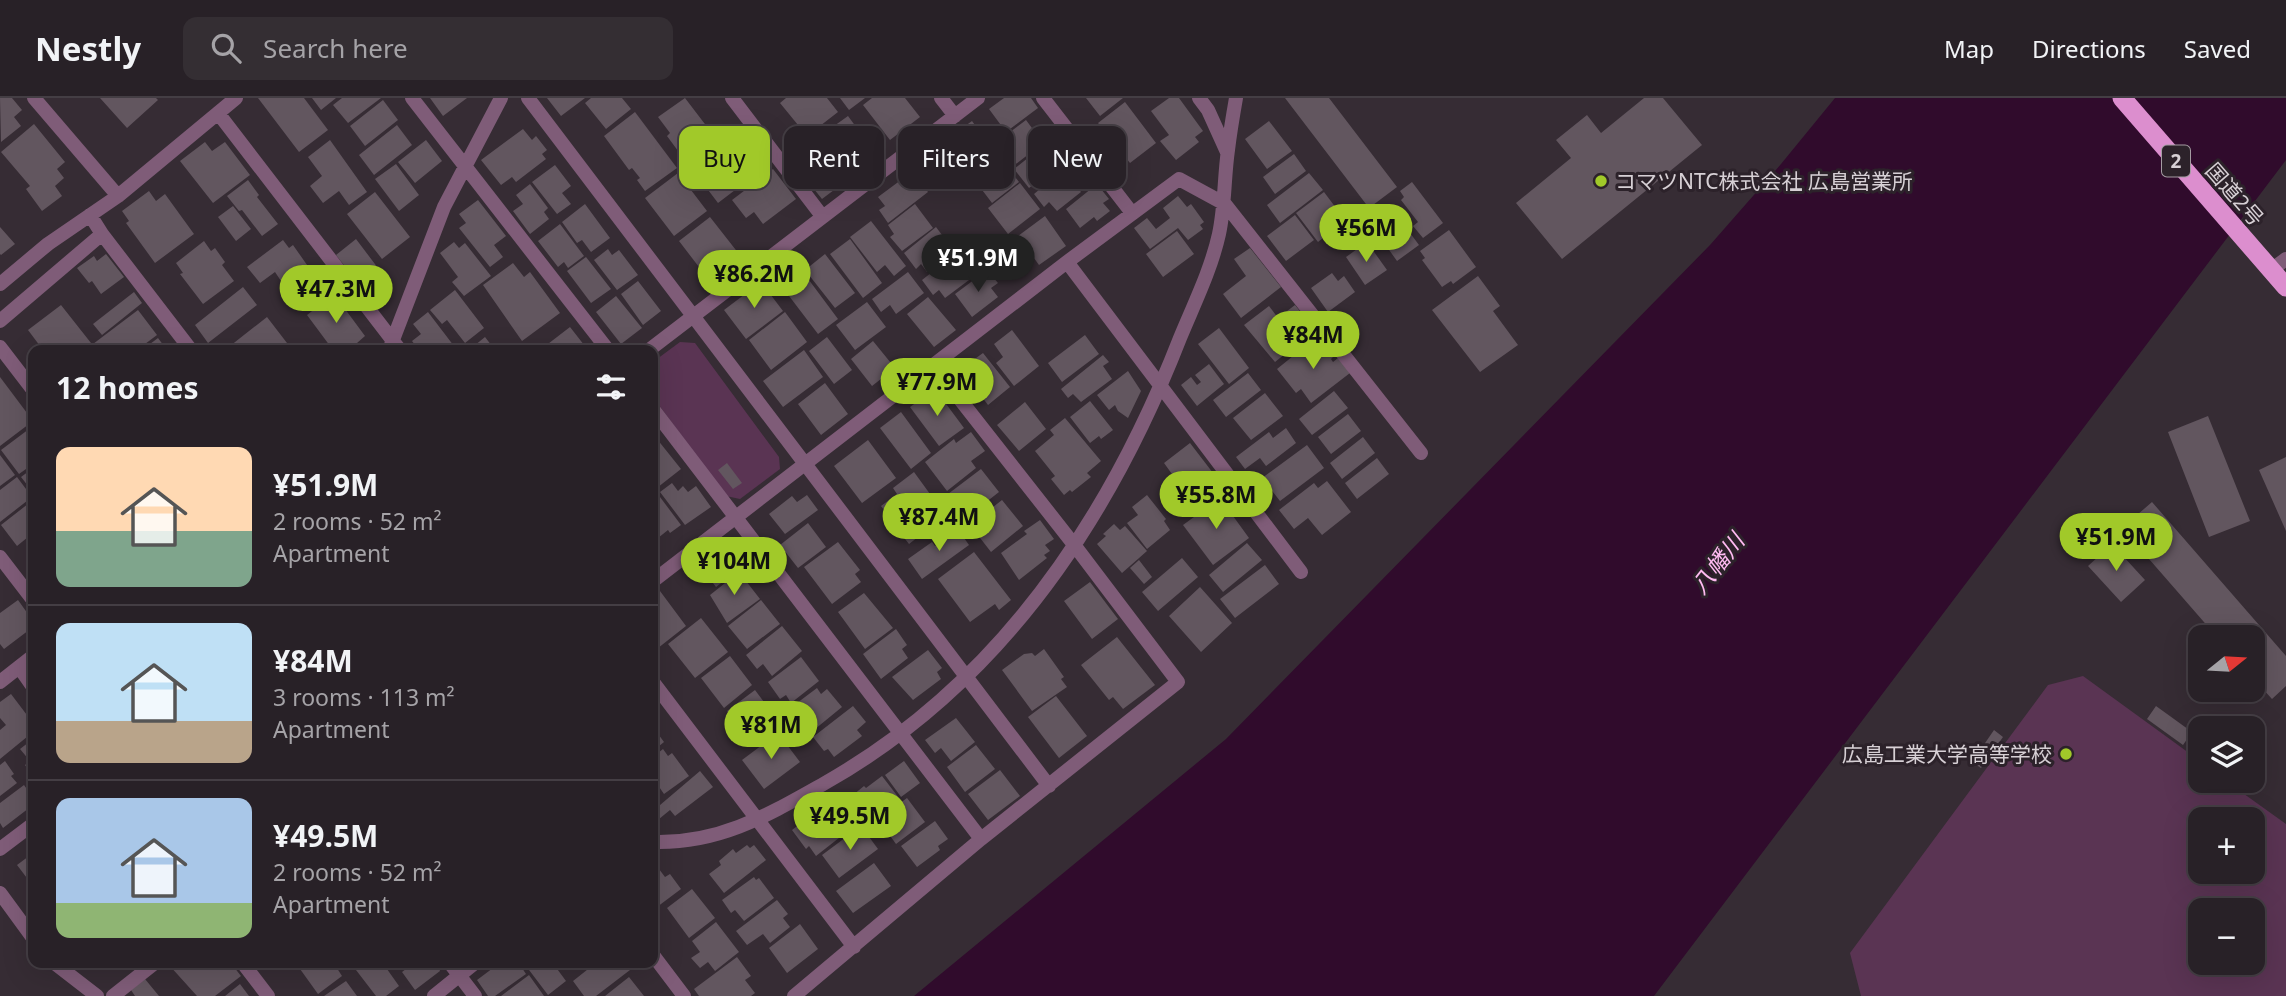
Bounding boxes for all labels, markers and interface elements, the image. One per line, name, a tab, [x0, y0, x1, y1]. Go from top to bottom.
search box	[183, 17, 673, 80]
text: Nestly	[35, 26, 141, 71]
icon: search	[207, 29, 245, 67]
text: Search here	[263, 30, 408, 66]
text: Map	[1944, 32, 1994, 65]
text: Directions	[2032, 32, 2146, 65]
text: Saved	[2184, 32, 2251, 65]
chip: Buy	[679, 126, 770, 189]
chip: Rent	[784, 126, 884, 189]
chip: Filters	[898, 126, 1014, 189]
chip: New	[1028, 126, 1126, 189]
road number: 2	[2162, 146, 2190, 176]
street label: 国道2号	[2200, 157, 2270, 231]
place label: コマツNTC株式会社 広島営業所	[1615, 167, 1913, 195]
marker: コマツNTC株式会社 広島営業所	[1593, 173, 1609, 189]
pin: ¥56M	[1325, 204, 1407, 264]
text: ¥56M	[1335, 211, 1397, 243]
pin: ¥51.9M	[921, 234, 1035, 294]
text: ¥51.9M	[938, 241, 1018, 273]
pin: ¥86.2M	[697, 250, 811, 310]
text: ¥86.2M	[714, 257, 794, 289]
pin: ¥47.3M	[279, 266, 393, 325]
text: ¥47.3M	[296, 272, 376, 304]
pin: ¥84M	[1272, 312, 1354, 371]
text: ¥84M	[1282, 318, 1344, 350]
pin: ¥77.9M	[880, 358, 994, 418]
text: ¥77.9M	[897, 365, 977, 397]
text: 12 homes	[56, 367, 199, 408]
icon: filters	[592, 368, 630, 406]
text: ¥51.9M	[273, 464, 378, 505]
pin: ¥55.8M	[1159, 472, 1273, 531]
icon: home	[112, 475, 196, 559]
text: ¥55.8M	[1176, 478, 1256, 510]
pin: ¥87.4M	[882, 494, 996, 553]
text: ¥87.4M	[899, 500, 979, 532]
text: 2 rooms · 52 m²	[273, 505, 442, 537]
pin: ¥51.9M	[2059, 514, 2173, 573]
text: ¥51.9M	[2076, 520, 2156, 552]
water label: 八幡川	[1683, 524, 1753, 600]
text: Apartment	[273, 537, 390, 569]
pin: ¥104M	[685, 538, 783, 597]
text: ¥104M	[697, 544, 771, 576]
north arrow	[2188, 625, 2264, 702]
map controls	[2188, 625, 2265, 975]
text: ¥84M	[273, 640, 353, 681]
icon: home	[112, 651, 196, 735]
text: 3 rooms · 113 m²	[273, 681, 455, 713]
pin: ¥81M	[730, 702, 812, 761]
text: ¥81M	[740, 708, 802, 740]
text: Apartment	[273, 713, 390, 745]
button: layers	[2188, 716, 2265, 793]
place label: 広島工業大学高等学校	[1842, 740, 2052, 768]
marker: 広島工業大学高等学校	[2058, 746, 2074, 762]
pin: ¥49.5M	[793, 792, 907, 852]
text: ¥49.5M	[810, 799, 890, 831]
button: +	[2188, 807, 2265, 884]
text: ¥49.5M	[273, 815, 378, 856]
icon: home	[112, 826, 196, 910]
text: 2 rooms · 52 m²	[273, 856, 442, 888]
text: Apartment	[273, 888, 390, 920]
button: −	[2188, 898, 2265, 975]

